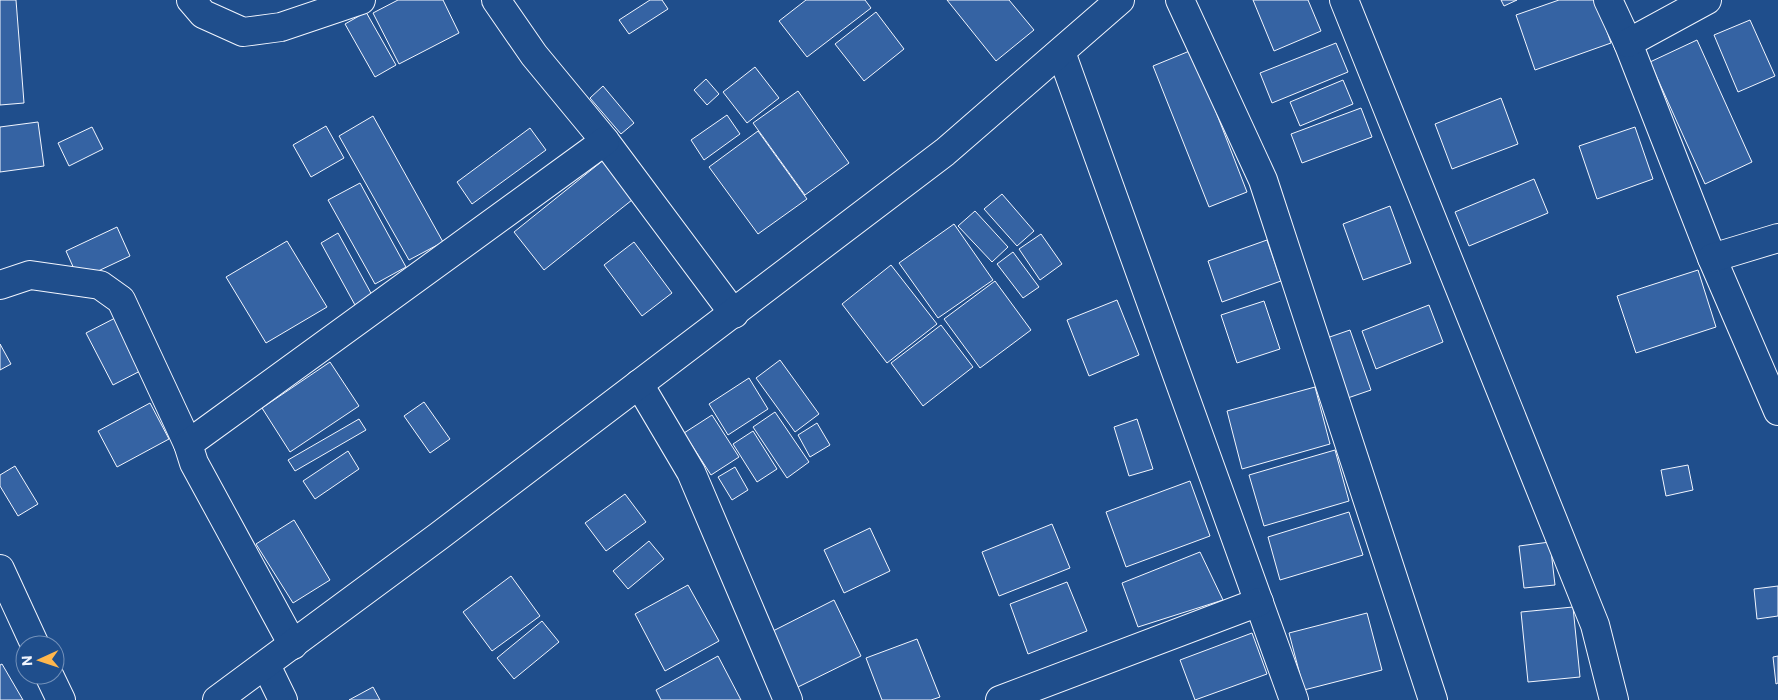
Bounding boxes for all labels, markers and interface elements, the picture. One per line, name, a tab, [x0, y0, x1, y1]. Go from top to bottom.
north arrow	[15, 635, 65, 685]
text: N	[18, 655, 35, 666]

